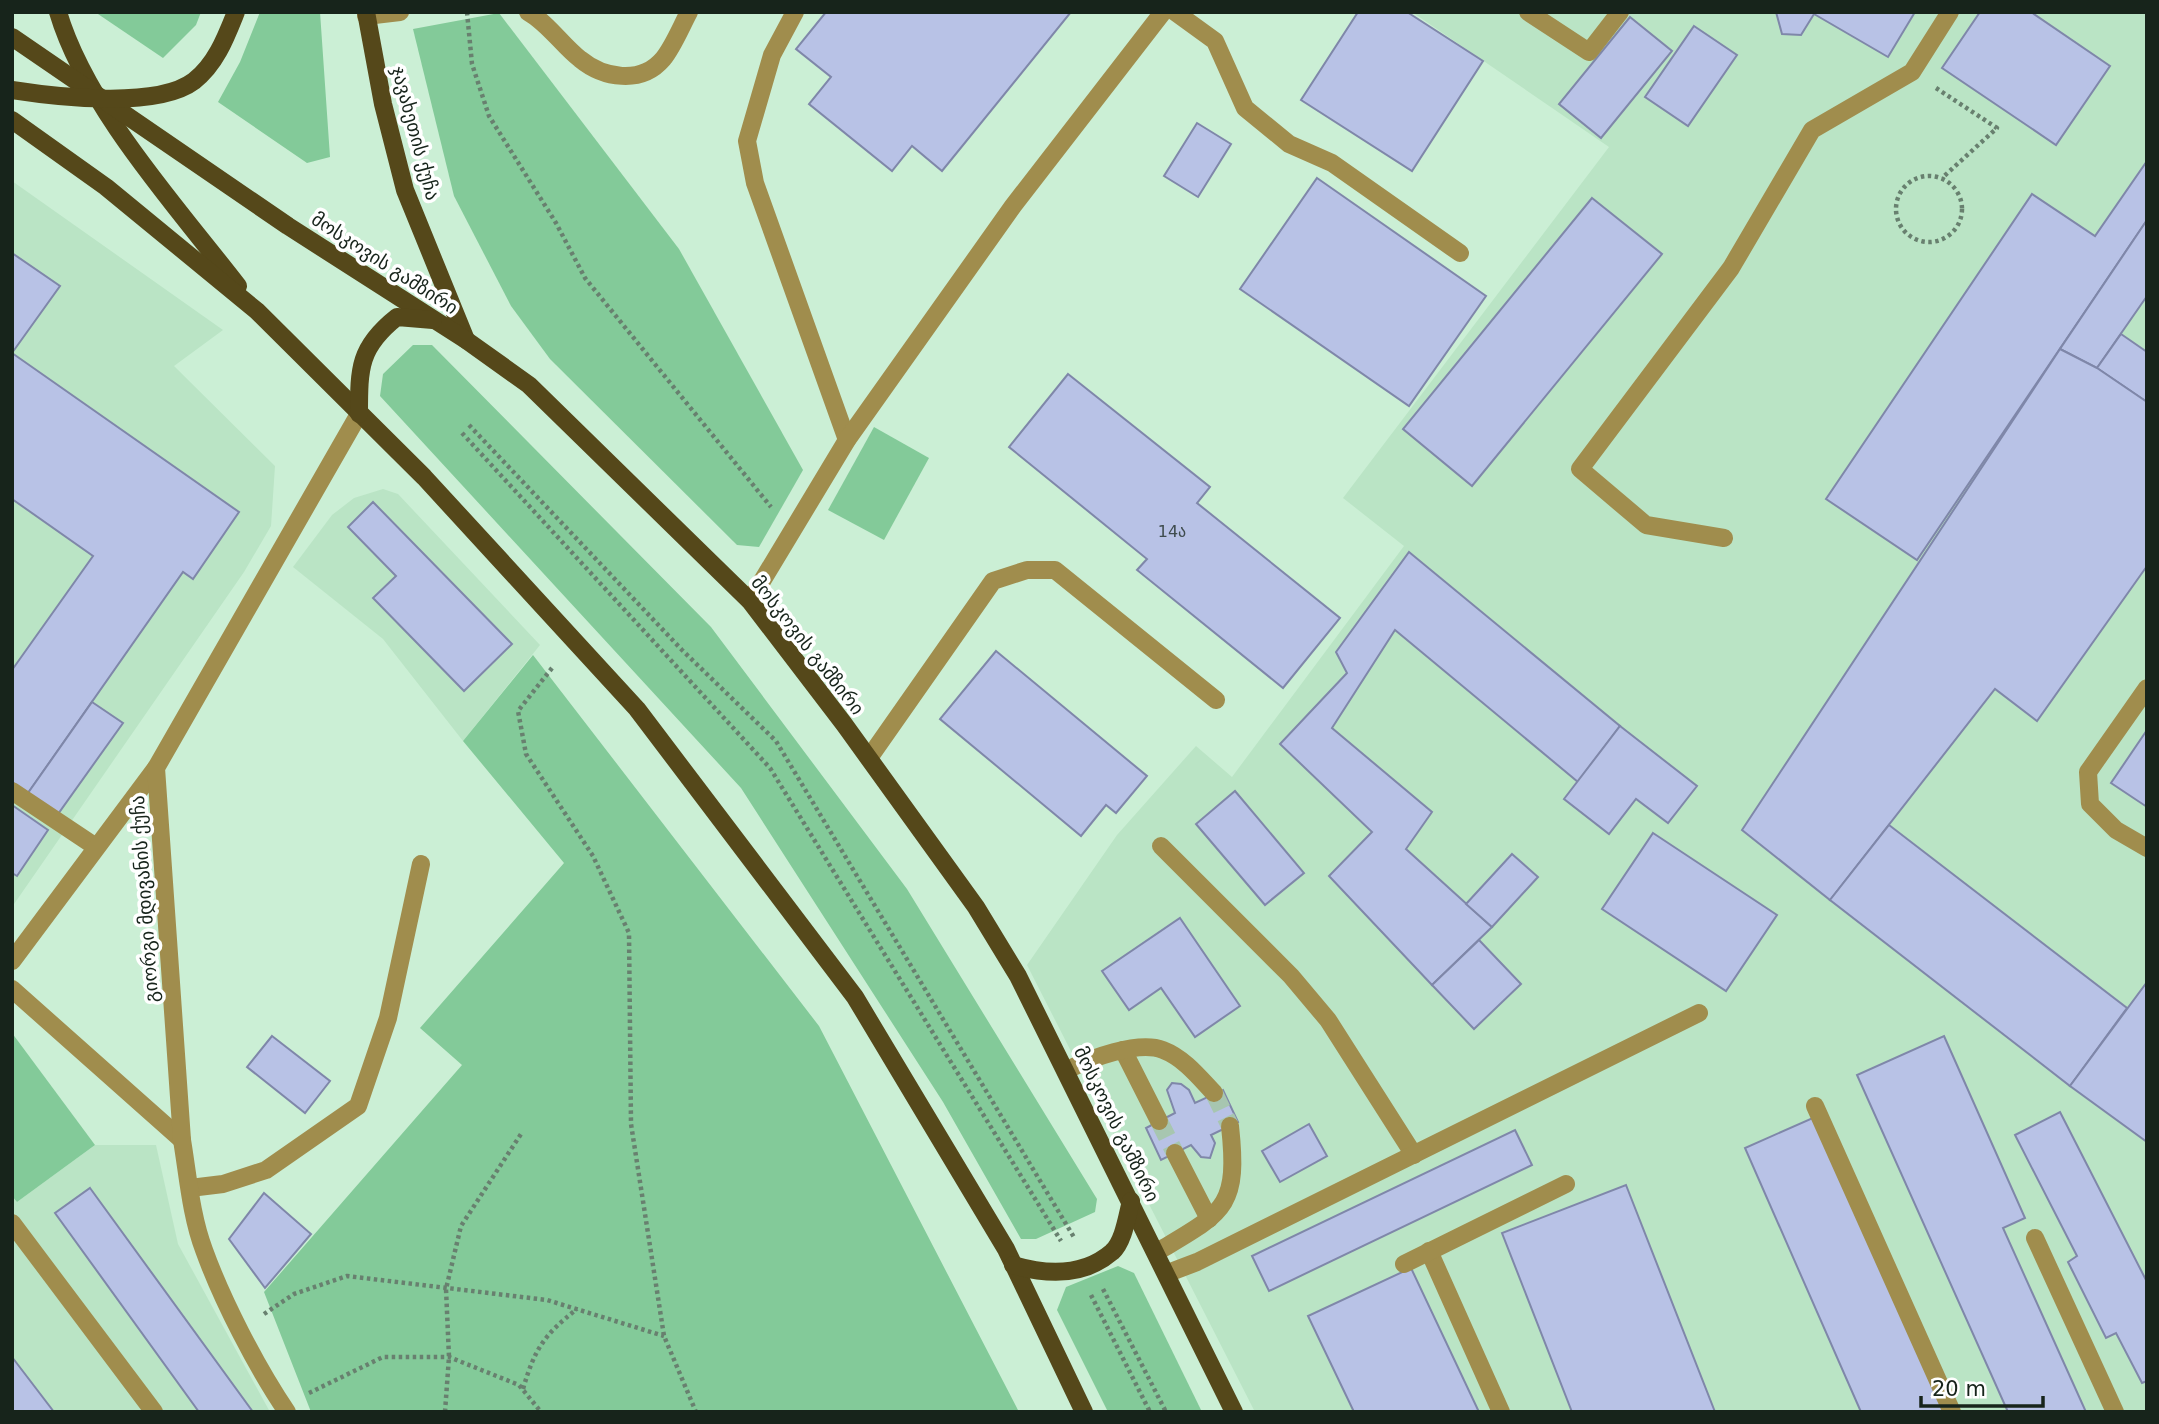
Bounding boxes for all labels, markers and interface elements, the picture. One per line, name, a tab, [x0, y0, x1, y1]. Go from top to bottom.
street label: ჯავახეთის ქუჩა	[387, 64, 444, 203]
street label: მოსკოვის გამზირი	[307, 208, 462, 319]
house number: 14ა	[1158, 522, 1186, 541]
street label: მოსკოვის გამზირი	[746, 571, 869, 719]
street label: გიორგი მდივანის ქუჩა	[126, 795, 163, 1003]
street label: მოსკოვის გამზირი	[1069, 1043, 1164, 1206]
scale bar	[1921, 1364, 2044, 1408]
text: 20 m	[1932, 1377, 1986, 1401]

